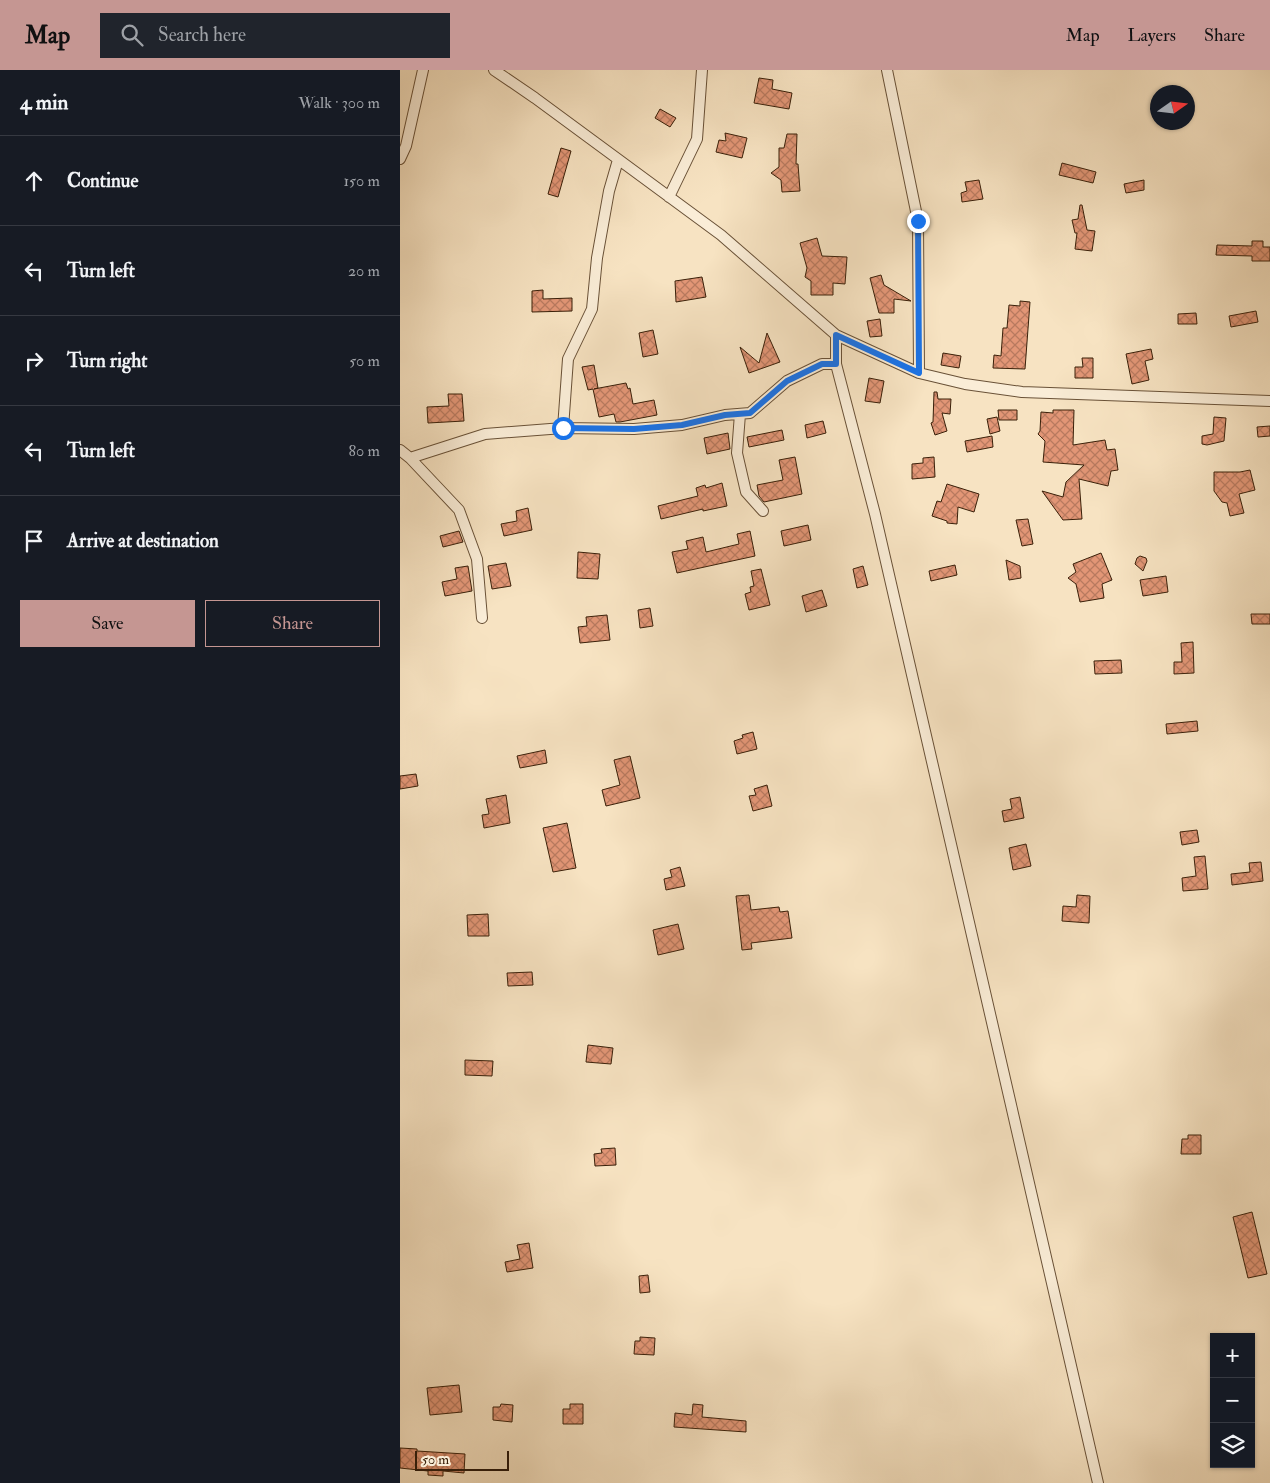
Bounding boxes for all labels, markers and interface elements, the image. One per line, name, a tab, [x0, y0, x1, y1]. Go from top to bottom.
search box	[100, 13, 450, 58]
text: Map	[25, 20, 70, 51]
icon: search	[118, 21, 146, 49]
text: Search here	[158, 23, 246, 47]
text: Map	[1066, 24, 1100, 47]
text: Layers	[1128, 24, 1176, 47]
text: Share	[1204, 24, 1245, 47]
north arrow	[1150, 85, 1195, 130]
text: 4 min	[20, 89, 68, 116]
text: Walk · 300 m	[299, 93, 380, 113]
icon: ahead	[20, 167, 48, 195]
text: Continue	[67, 169, 138, 193]
text: 150 m	[343, 171, 380, 191]
route end	[907, 210, 930, 233]
icon: left	[20, 257, 48, 285]
text: Turn left	[67, 259, 135, 283]
text: 20 m	[348, 261, 380, 281]
icon: right	[20, 347, 48, 375]
text: Turn right	[67, 349, 147, 373]
text: 50 m	[349, 351, 380, 371]
route start	[552, 417, 575, 440]
icon: left	[20, 437, 48, 465]
text: Turn left	[67, 439, 135, 463]
text: 80 m	[349, 441, 380, 461]
icon: arrive	[20, 527, 48, 555]
text: Arrive at destination	[67, 529, 219, 553]
button: Save	[20, 600, 195, 647]
button: Share	[205, 600, 380, 647]
map controls	[1210, 1333, 1255, 1468]
button: +	[1210, 1333, 1255, 1378]
button: −	[1210, 1378, 1255, 1423]
button: layers	[1210, 1423, 1255, 1468]
scale bar	[415, 1448, 509, 1471]
text: 50 m	[422, 1451, 449, 1468]

